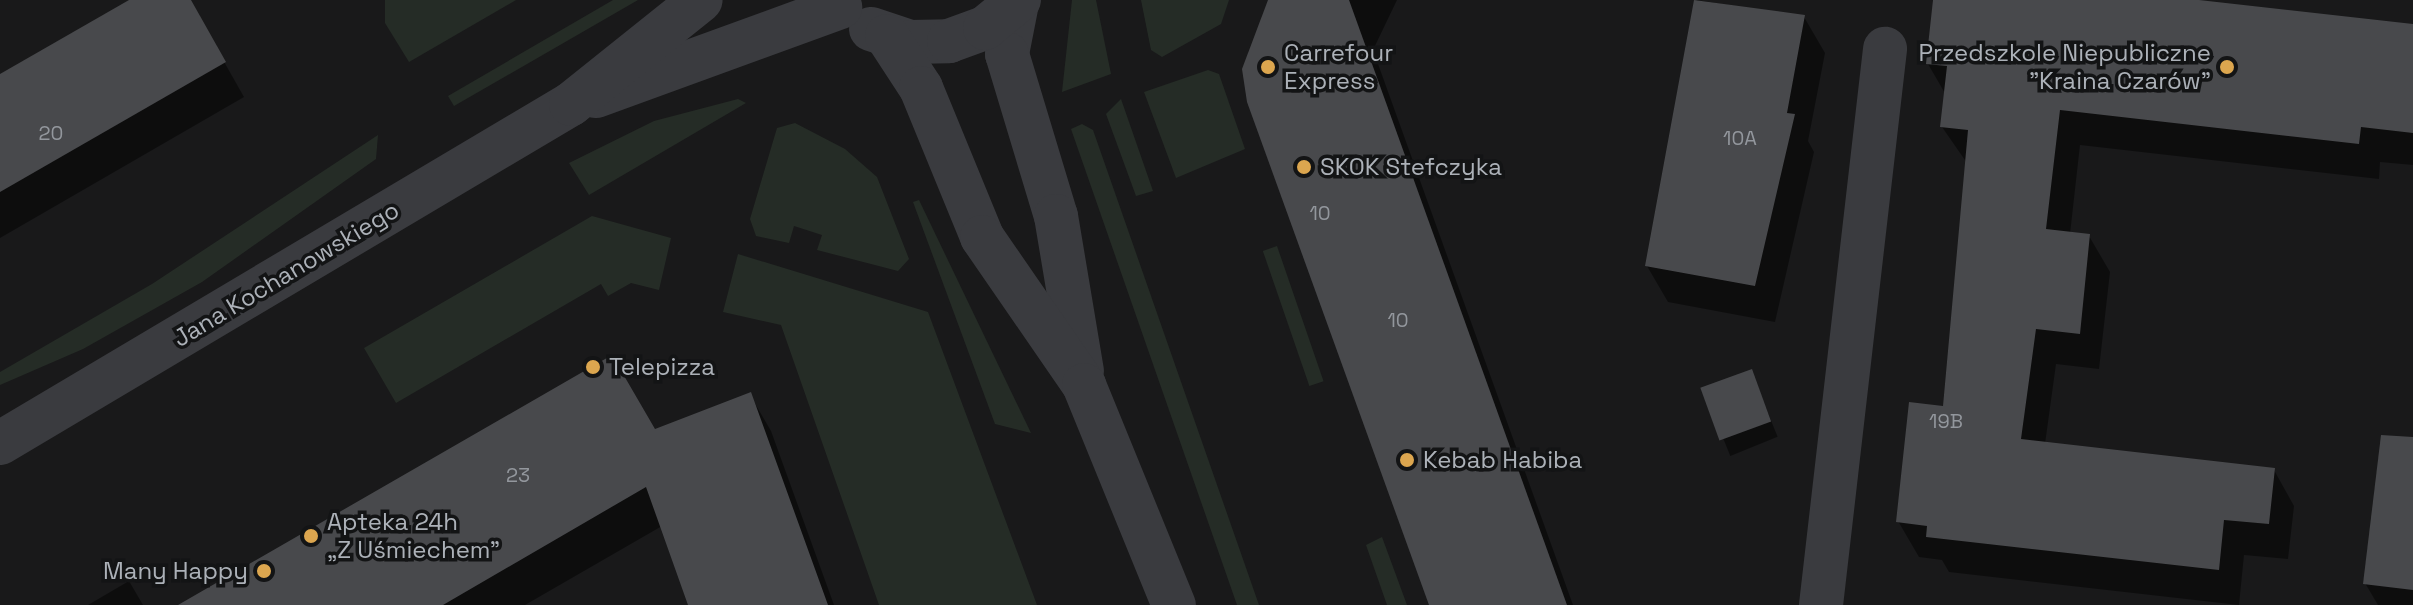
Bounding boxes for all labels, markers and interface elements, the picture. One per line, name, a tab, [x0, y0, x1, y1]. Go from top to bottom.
place label: Carrefour Express	[1284, 39, 1393, 95]
place label: Przedszkole Niepubliczne "Kraina Czarów"	[1919, 39, 2211, 95]
marker: Carrefour Express	[1259, 58, 1277, 76]
marker: Przedszkole Niepubliczne "Kraina Czarów"	[2218, 58, 2236, 76]
house number: 20	[39, 121, 63, 145]
house number: 10A	[1723, 126, 1757, 150]
place label: SKOK Stefczyka	[1320, 153, 1502, 181]
marker: SKOK Stefczyka	[1295, 158, 1313, 176]
street label: Jana Kochanowskiego	[168, 195, 404, 353]
house number: 10	[1309, 201, 1331, 225]
house number: 10	[1387, 308, 1409, 332]
place label: Telepizza	[609, 353, 715, 381]
marker: Telepizza	[584, 358, 602, 376]
house number: 19B	[1929, 409, 1963, 433]
place label: Kebab Habiba	[1423, 446, 1582, 474]
marker: Kebab Habiba	[1398, 451, 1416, 469]
house number: 23	[506, 463, 530, 487]
place label: Apteka 24h „Z Uśmiechem”	[327, 508, 500, 564]
marker: Apteka 24h „Z Uśmiechem”	[302, 527, 320, 545]
place label: Many Happy	[103, 557, 248, 585]
marker: Many Happy	[255, 562, 273, 580]

